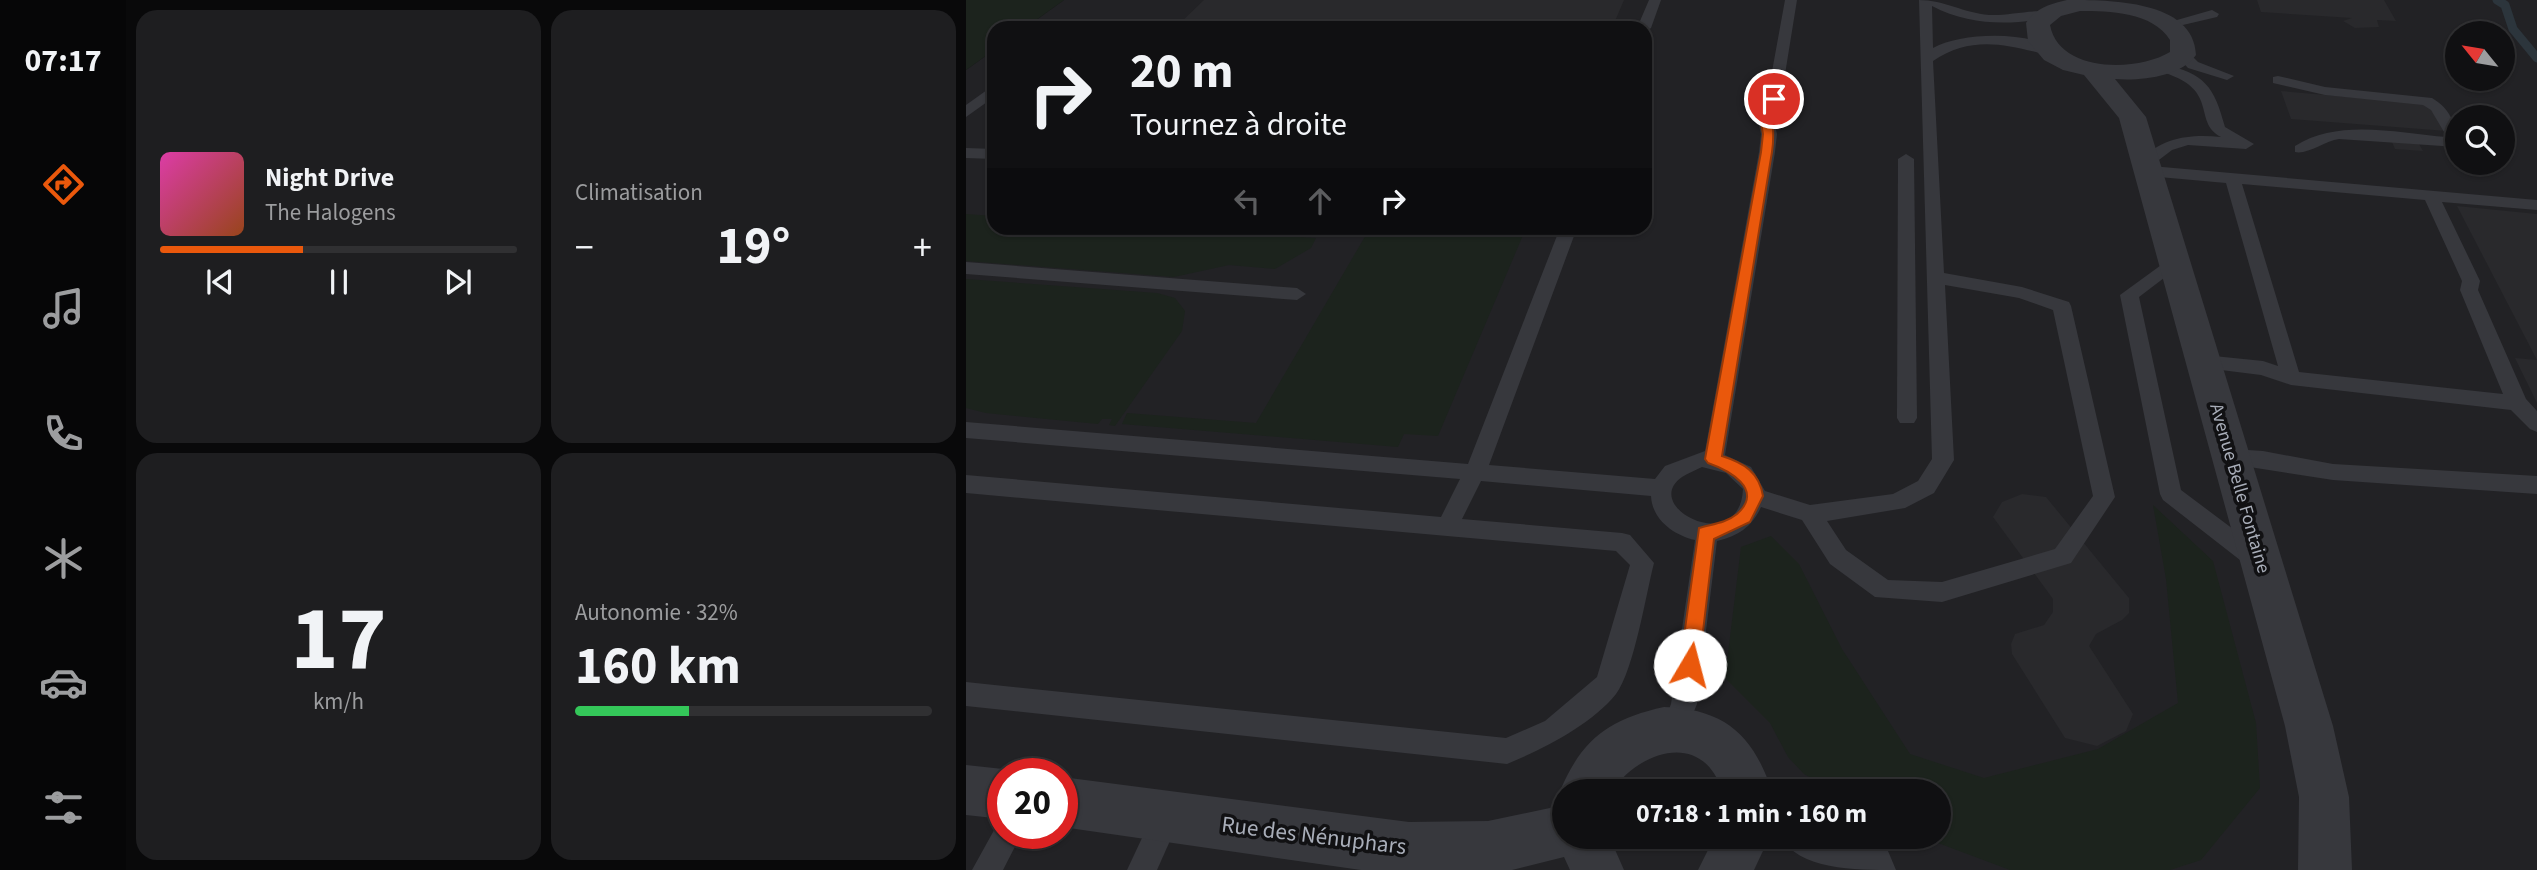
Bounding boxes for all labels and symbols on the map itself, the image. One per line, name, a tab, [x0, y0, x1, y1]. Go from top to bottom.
north arrow	[2445, 21, 2515, 91]
pin	[1744, 69, 1804, 129]
street label: Avenue Belle Fontaine	[2202, 400, 2277, 577]
position arrow	[1653, 628, 1727, 702]
speed limit sign: 20	[987, 758, 1078, 849]
street label: Rue des Nénuphars	[1220, 808, 1408, 863]

